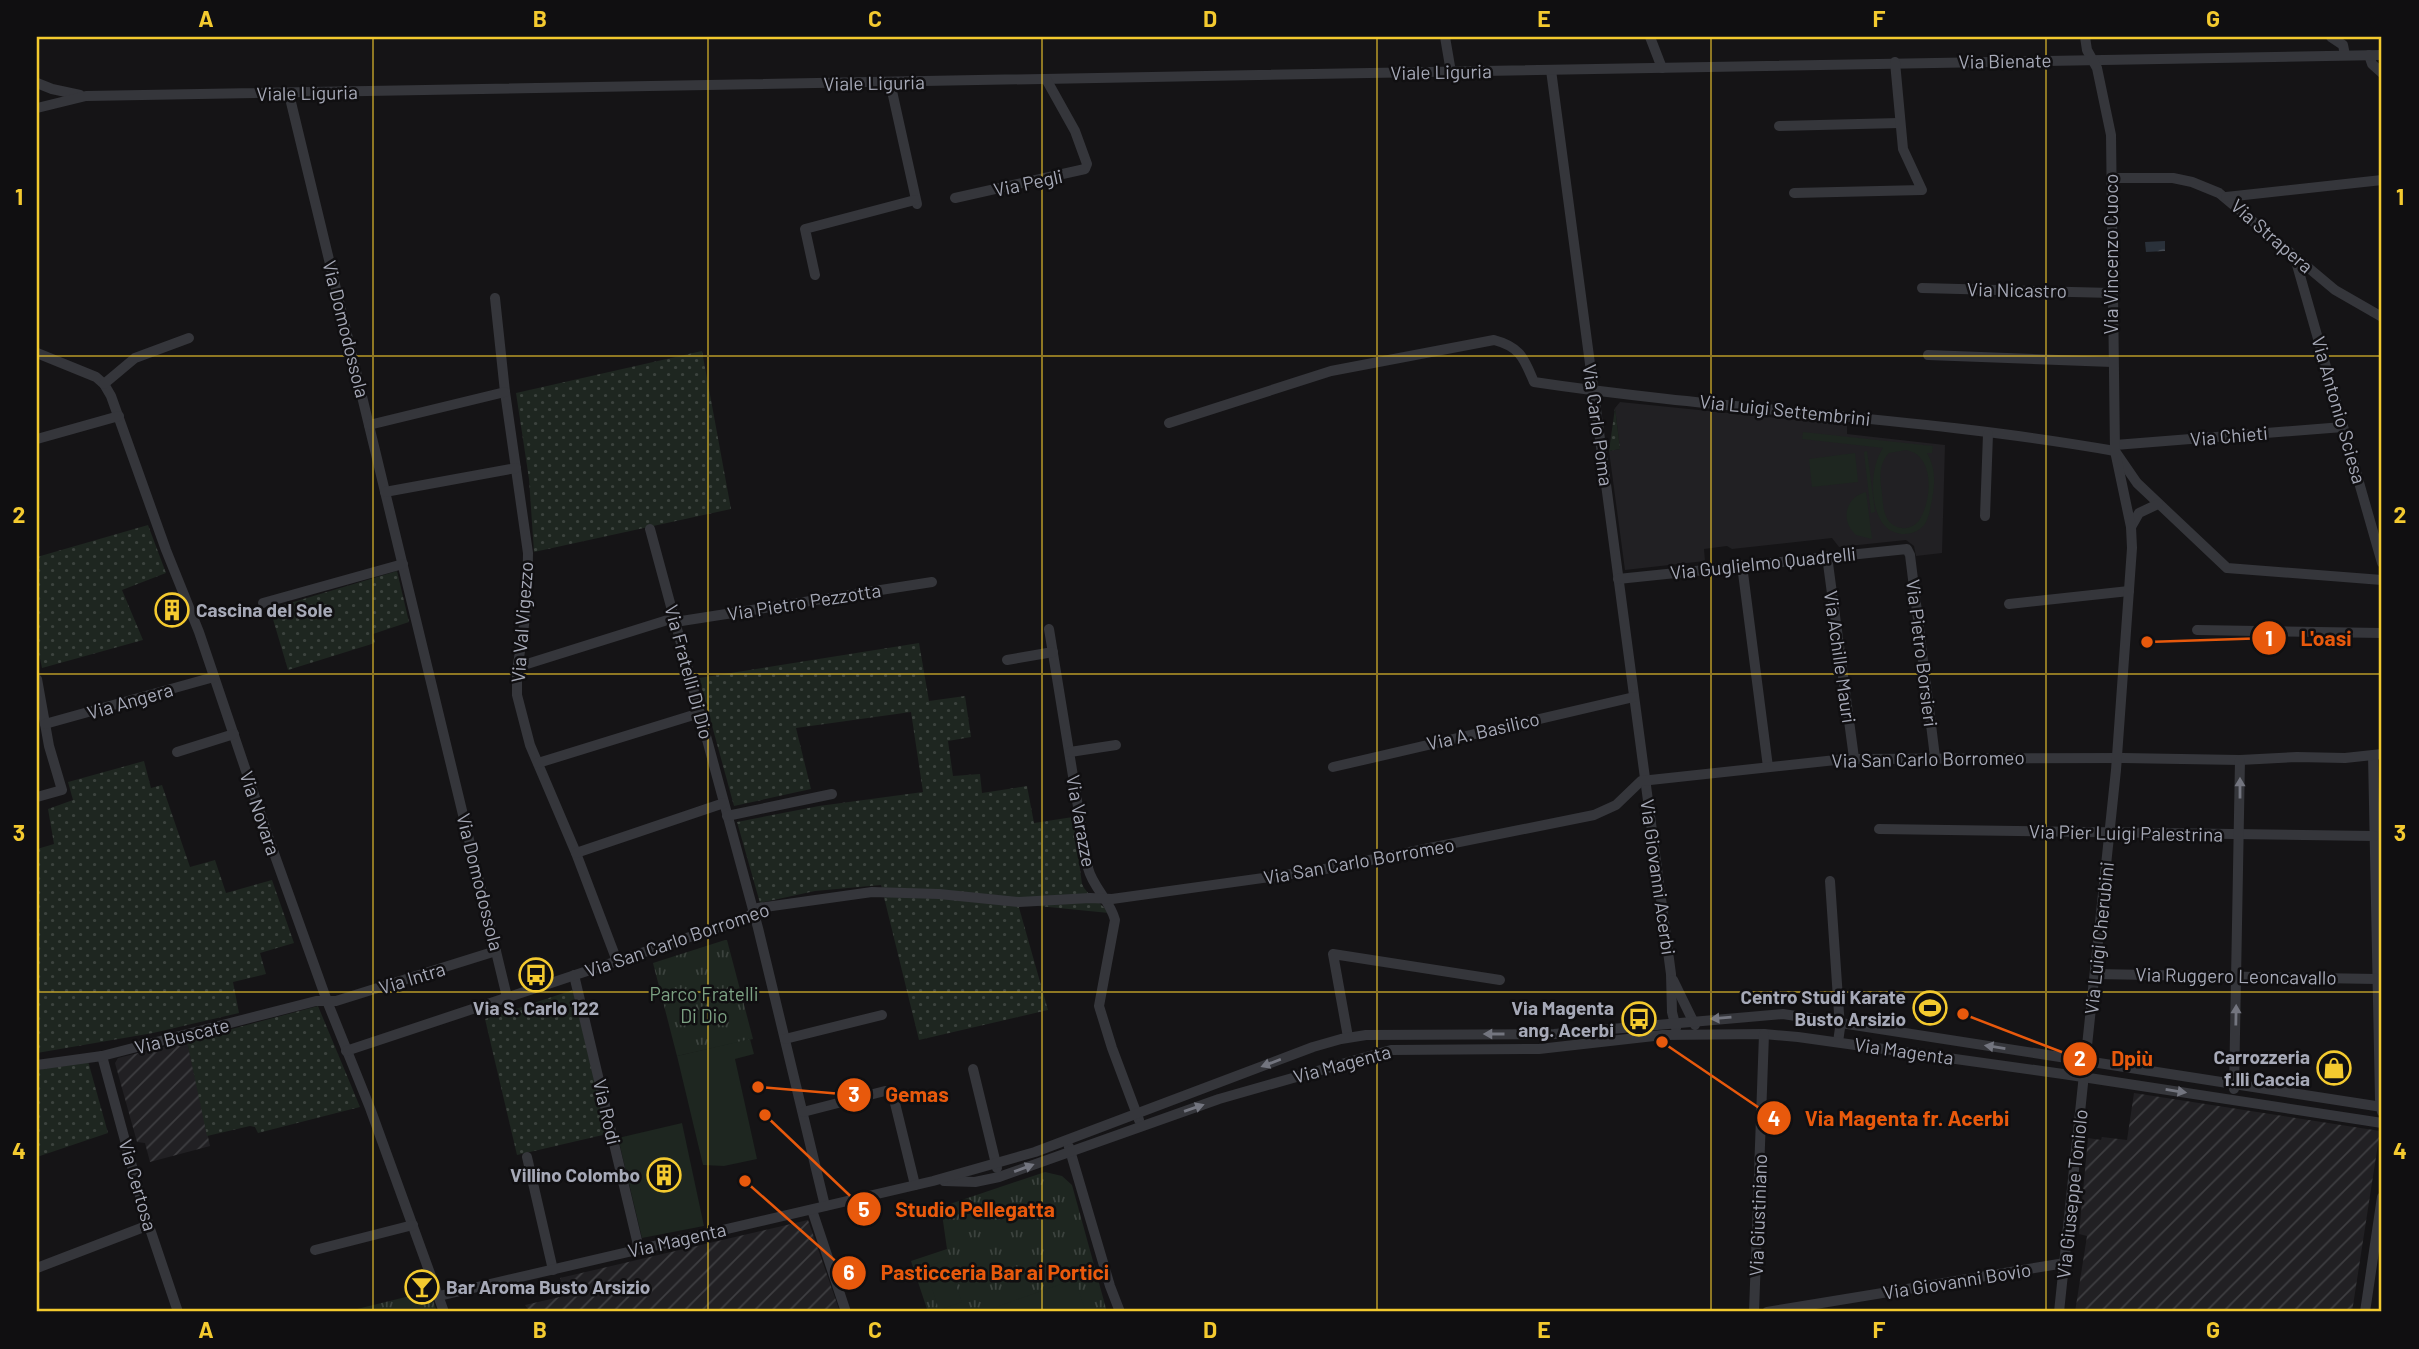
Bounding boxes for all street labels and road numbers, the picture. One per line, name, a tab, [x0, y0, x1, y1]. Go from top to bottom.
street label: Via Bienate	[1958, 48, 2052, 73]
street label: Viale Liguria	[1390, 59, 1492, 84]
street label: Viale Liguria	[823, 70, 925, 95]
street label: Viale Liguria	[256, 80, 358, 105]
street label: Via Pegli	[991, 164, 1065, 201]
street label: Via Vincenzo Cuoco	[2099, 174, 2122, 334]
street label: Via Strapera	[2227, 194, 2318, 278]
street label: Via Domodossola	[318, 258, 375, 400]
street label: Via Nicastro	[1967, 277, 2067, 302]
street label: Via Antonio Sciesa	[2307, 334, 2372, 486]
street label: Via Carlo Poma	[1579, 363, 1618, 487]
street label: Via Luigi Settembrini	[1698, 389, 1872, 430]
street label: Via Chieti	[2189, 421, 2269, 450]
street label: Via Guglielmo Quadrelli	[1669, 541, 1857, 584]
street label: Via Val Vigezzo	[506, 561, 537, 683]
street label: Via Pietro Pezzotta	[725, 578, 882, 625]
street label: Via Pietro Borsieri	[1902, 578, 1943, 728]
street label: Via Achille Mauri	[1820, 589, 1861, 725]
street label: Via Fratelli Di Dio	[661, 602, 718, 742]
street label: Via Angera	[84, 677, 175, 724]
street label: Via A. Basilico	[1424, 706, 1542, 755]
street label: Via San Carlo Borromeo	[1831, 745, 2025, 772]
street label: Via Novara	[235, 768, 286, 858]
street label: Via Varazze	[1062, 773, 1101, 869]
street label: Via Giovanni Acerbi	[1636, 798, 1681, 956]
street label: Via Domodossola	[452, 811, 509, 953]
street label: Via Pier Luigi Palestrina	[2029, 819, 2223, 846]
street label: Via San Carlo Borromeo	[1262, 832, 1456, 889]
street label: Via Luigi Cherubini	[2079, 860, 2118, 1015]
street label: Via San Carlo Borromeo	[582, 897, 772, 982]
street label: Via Intra	[376, 957, 448, 998]
street label: Via Ruggero Leoncavallo	[2135, 962, 2337, 989]
street label: Via Buscate	[132, 1013, 232, 1058]
street label: Via Magenta	[1853, 1032, 1955, 1069]
street label: Via Magenta	[1291, 1039, 1393, 1088]
street label: Via Rodi	[589, 1077, 626, 1147]
street label: Via Giuseppe Toniolo	[2051, 1108, 2092, 1280]
street label: Via Certosa	[114, 1136, 163, 1233]
street label: Via Giustiniano	[1744, 1153, 1771, 1277]
street label: Via Magenta	[626, 1217, 728, 1262]
street label: Via Giovanni Bovio	[1881, 1257, 2033, 1304]

